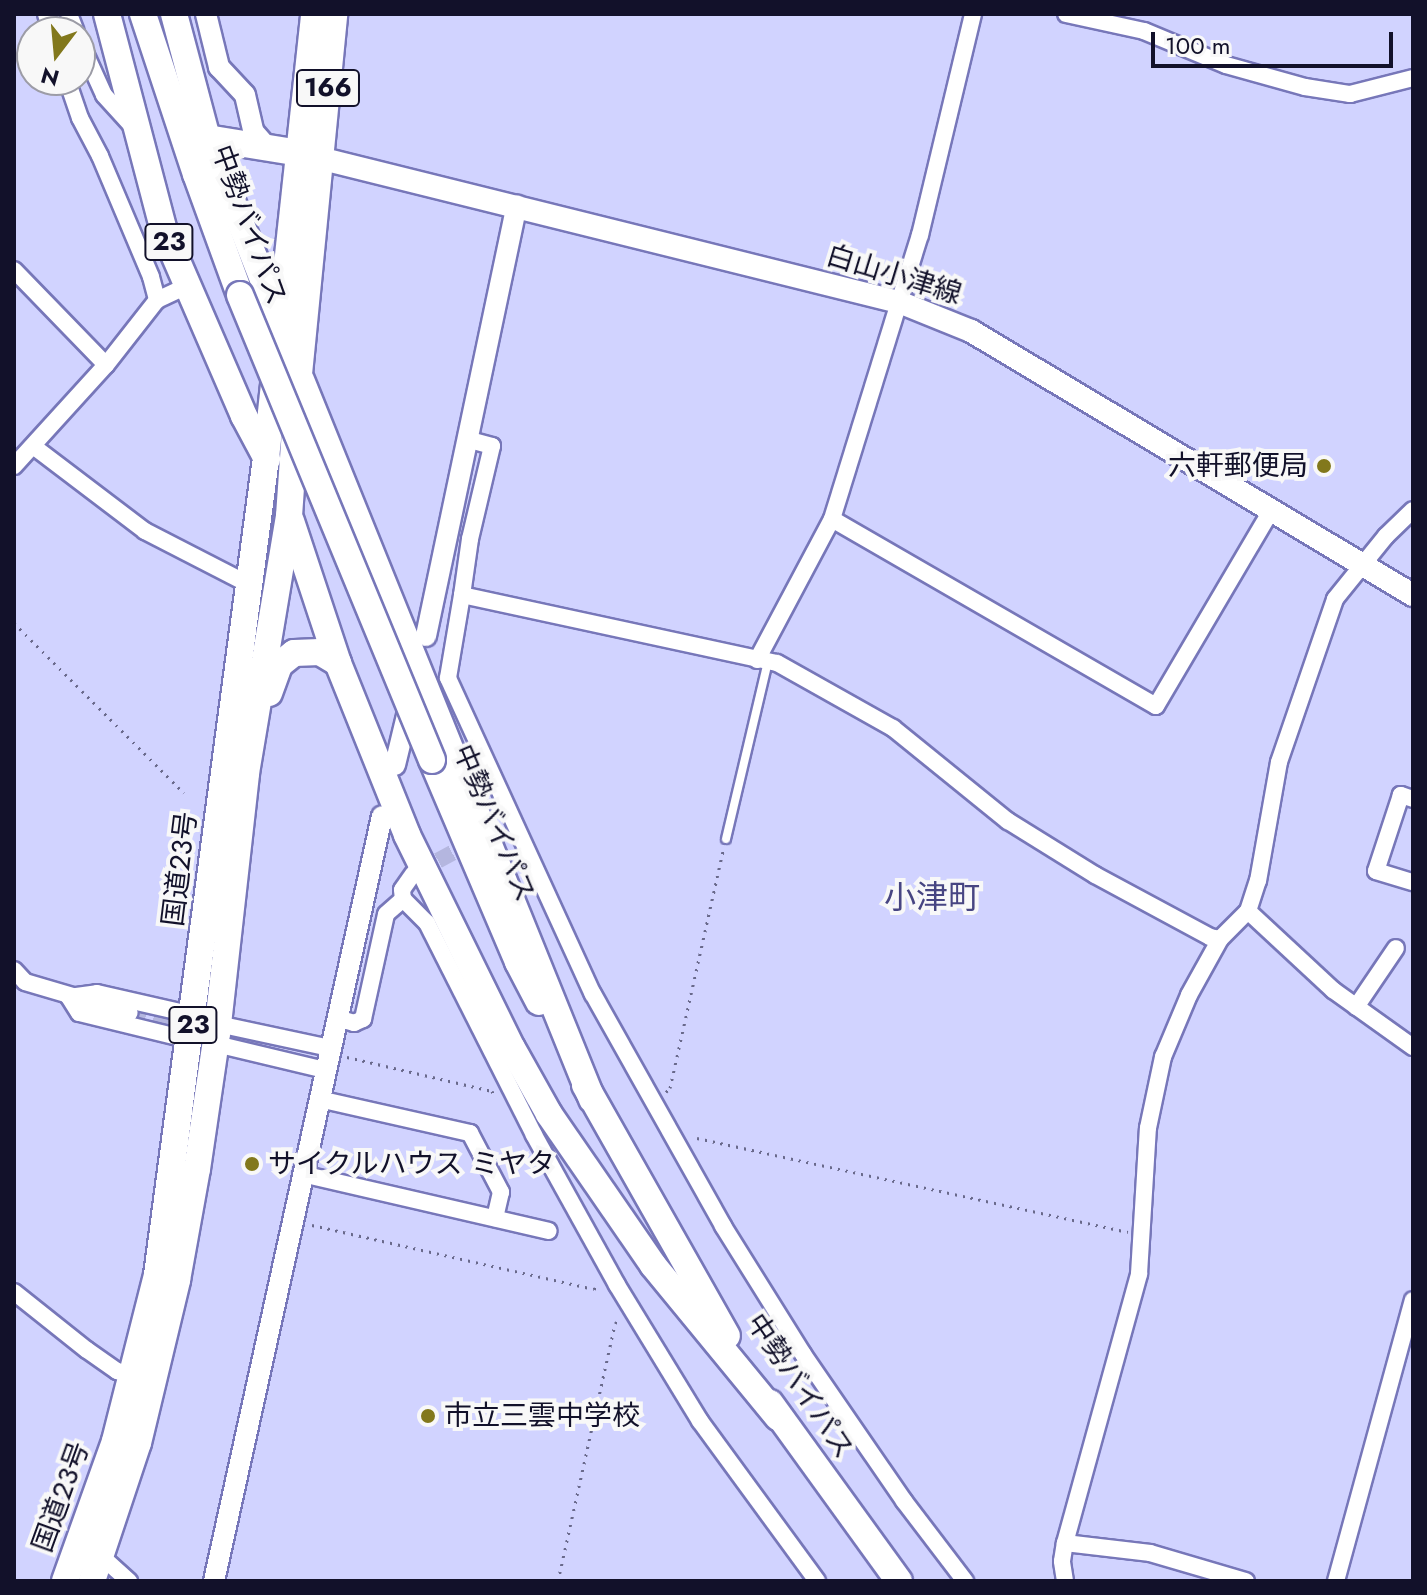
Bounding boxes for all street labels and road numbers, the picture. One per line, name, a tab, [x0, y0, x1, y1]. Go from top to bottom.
road number: 166	[294, 66, 362, 110]
street label: 中勢バイパス	[204, 140, 294, 310]
road number: 23	[143, 220, 195, 264]
street label: 白山小津線	[822, 238, 966, 312]
street label: 中勢バイパス	[446, 739, 542, 907]
street label: 国道23号	[156, 810, 204, 928]
road number: 23	[167, 1003, 219, 1047]
street label: 中勢バイパス	[739, 1307, 861, 1465]
street label: 国道23号	[26, 1437, 96, 1557]

